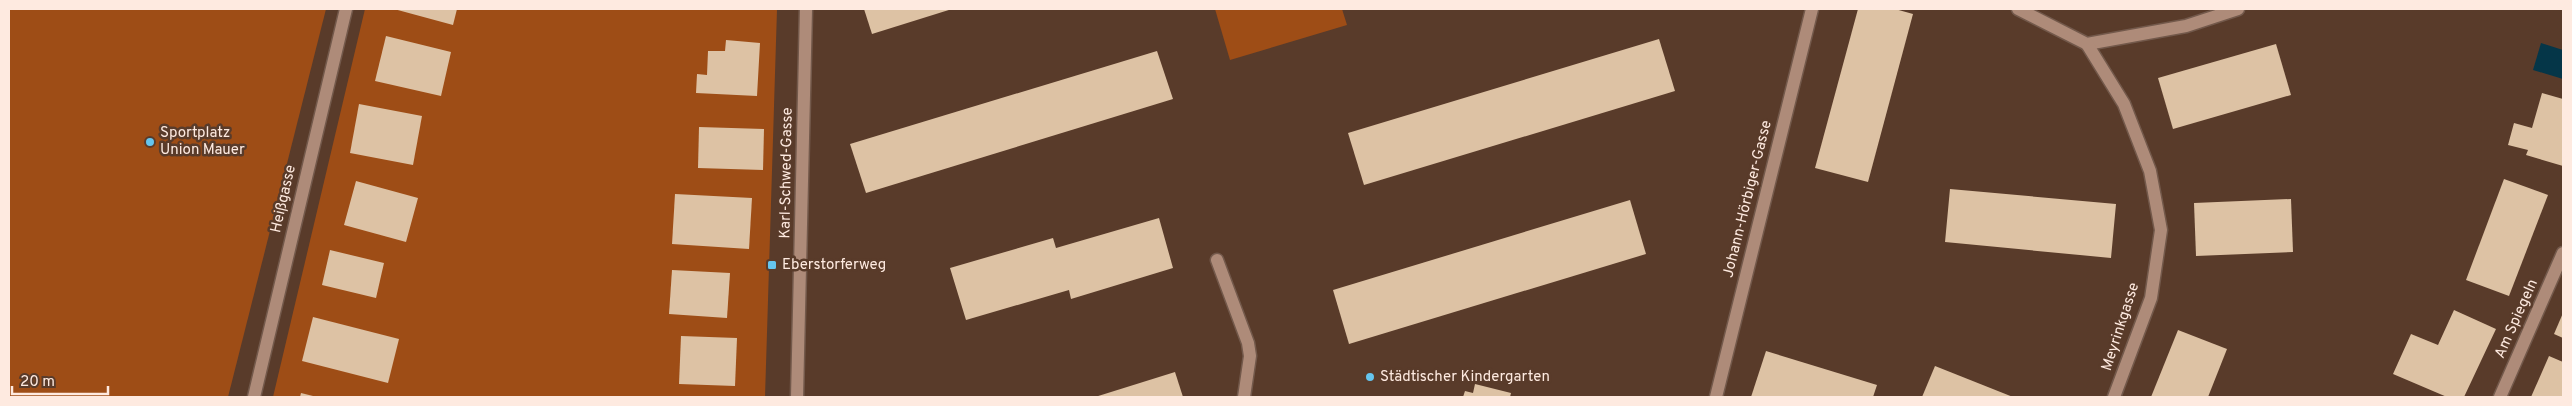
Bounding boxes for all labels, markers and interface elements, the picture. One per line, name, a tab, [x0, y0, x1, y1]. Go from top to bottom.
street label: Karl-Schwed-Gasse	[776, 107, 798, 239]
street label: Johann-Hörbiger-Gasse	[1719, 118, 1777, 280]
place label: Sportplatz Union Mauer	[160, 124, 245, 160]
marker: Sportplatz Union Mauer	[144, 136, 156, 148]
street label: Heißgasse	[267, 163, 301, 235]
place label: Eberstorferweg	[782, 256, 886, 275]
marker: Eberstorferweg	[766, 259, 778, 271]
street label: Am Spiegeln	[2491, 276, 2543, 362]
street label: Meyrinkgasse	[2098, 280, 2144, 374]
scale bar	[12, 364, 109, 396]
place label: Städtischer Kindergarten	[1380, 368, 1550, 387]
marker: Städtischer Kindergarten	[1364, 371, 1376, 383]
text: 20 m	[20, 373, 55, 392]

